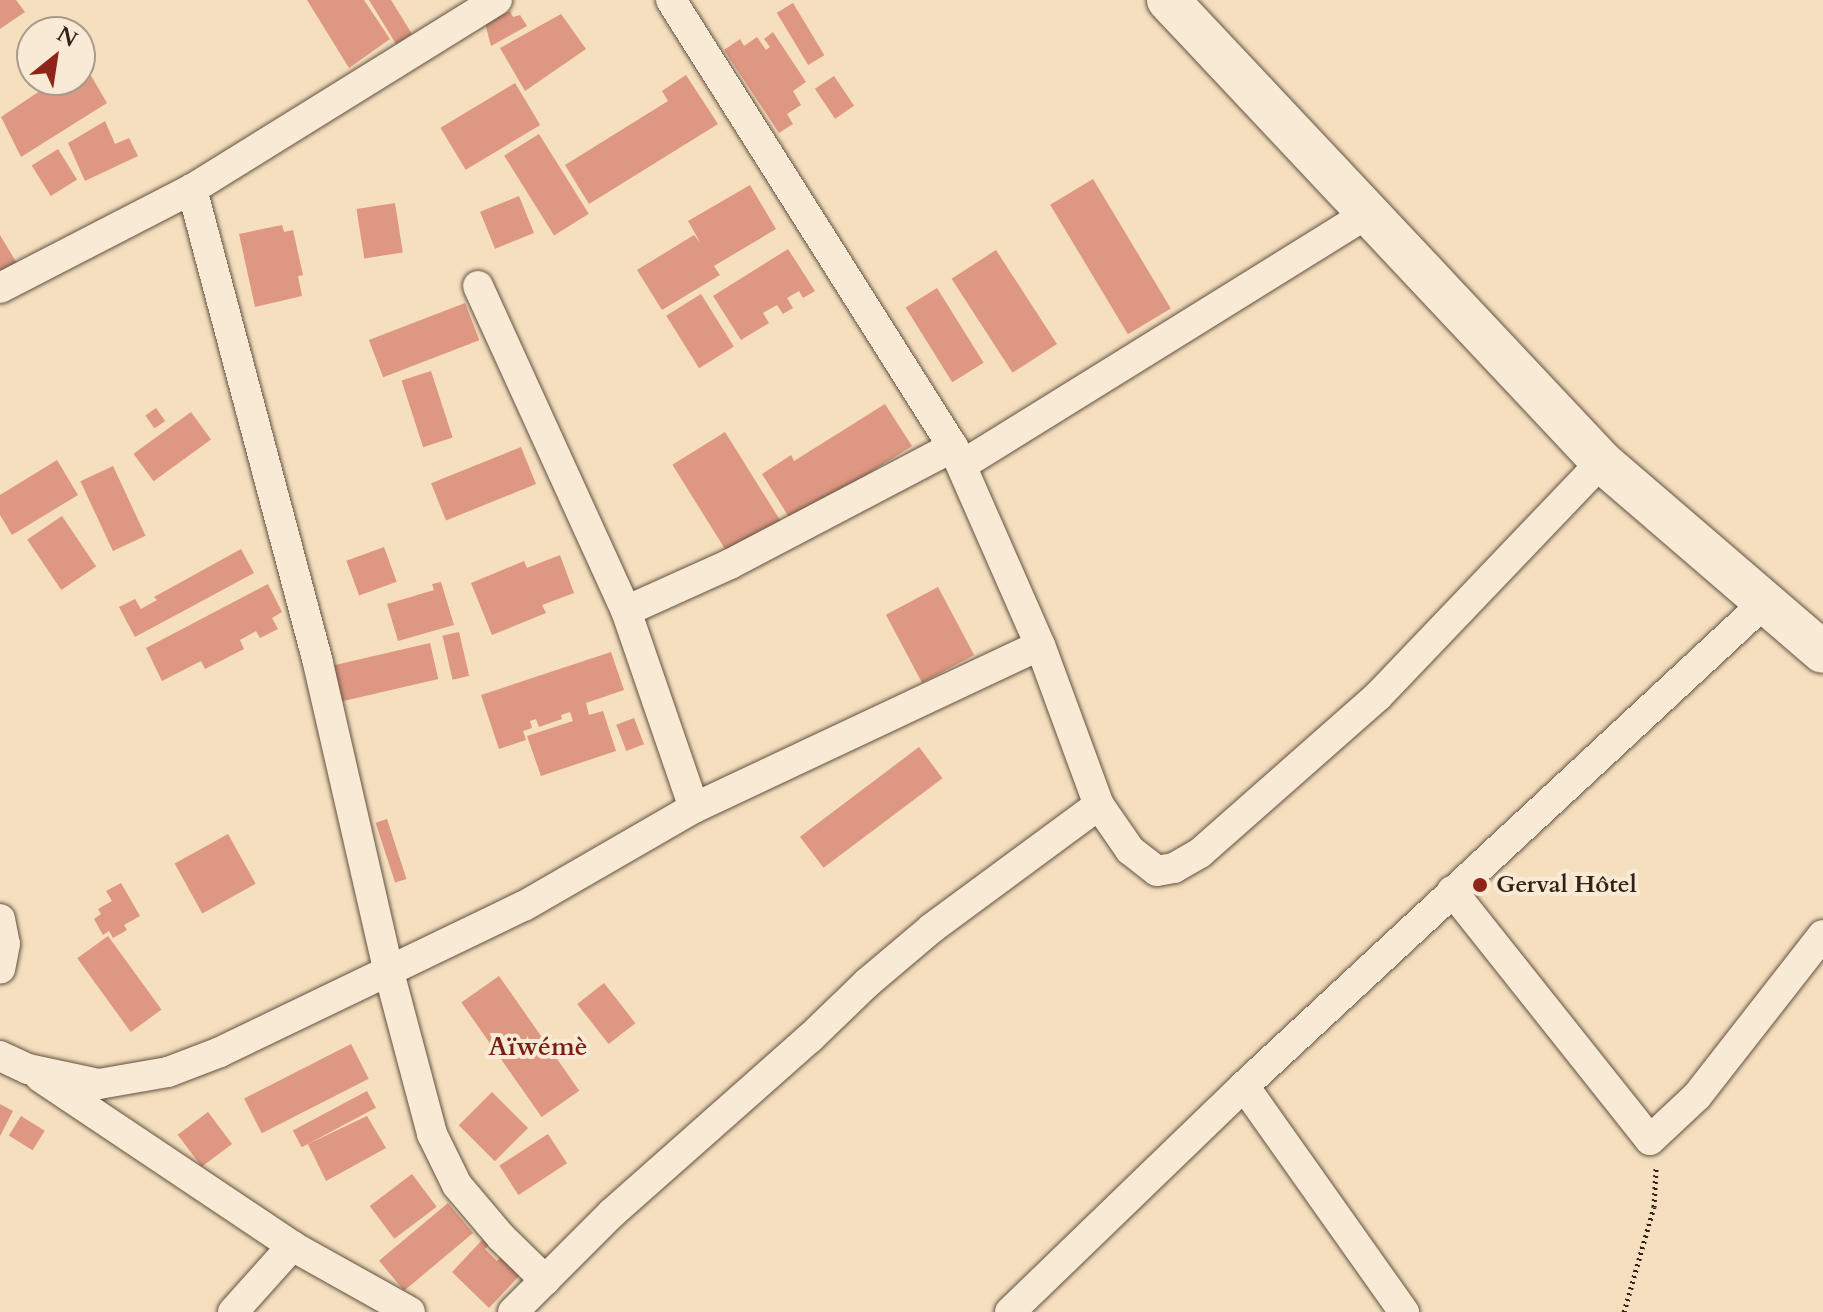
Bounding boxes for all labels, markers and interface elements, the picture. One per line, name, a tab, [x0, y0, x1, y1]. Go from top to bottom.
north arrow	[16, 16, 96, 96]
text: N	[51, 19, 83, 55]
place label: Gerval Hôtel	[1496, 871, 1637, 899]
marker: Gerval Hôtel	[1471, 876, 1489, 894]
district label: Aïwémè	[488, 1031, 588, 1063]

